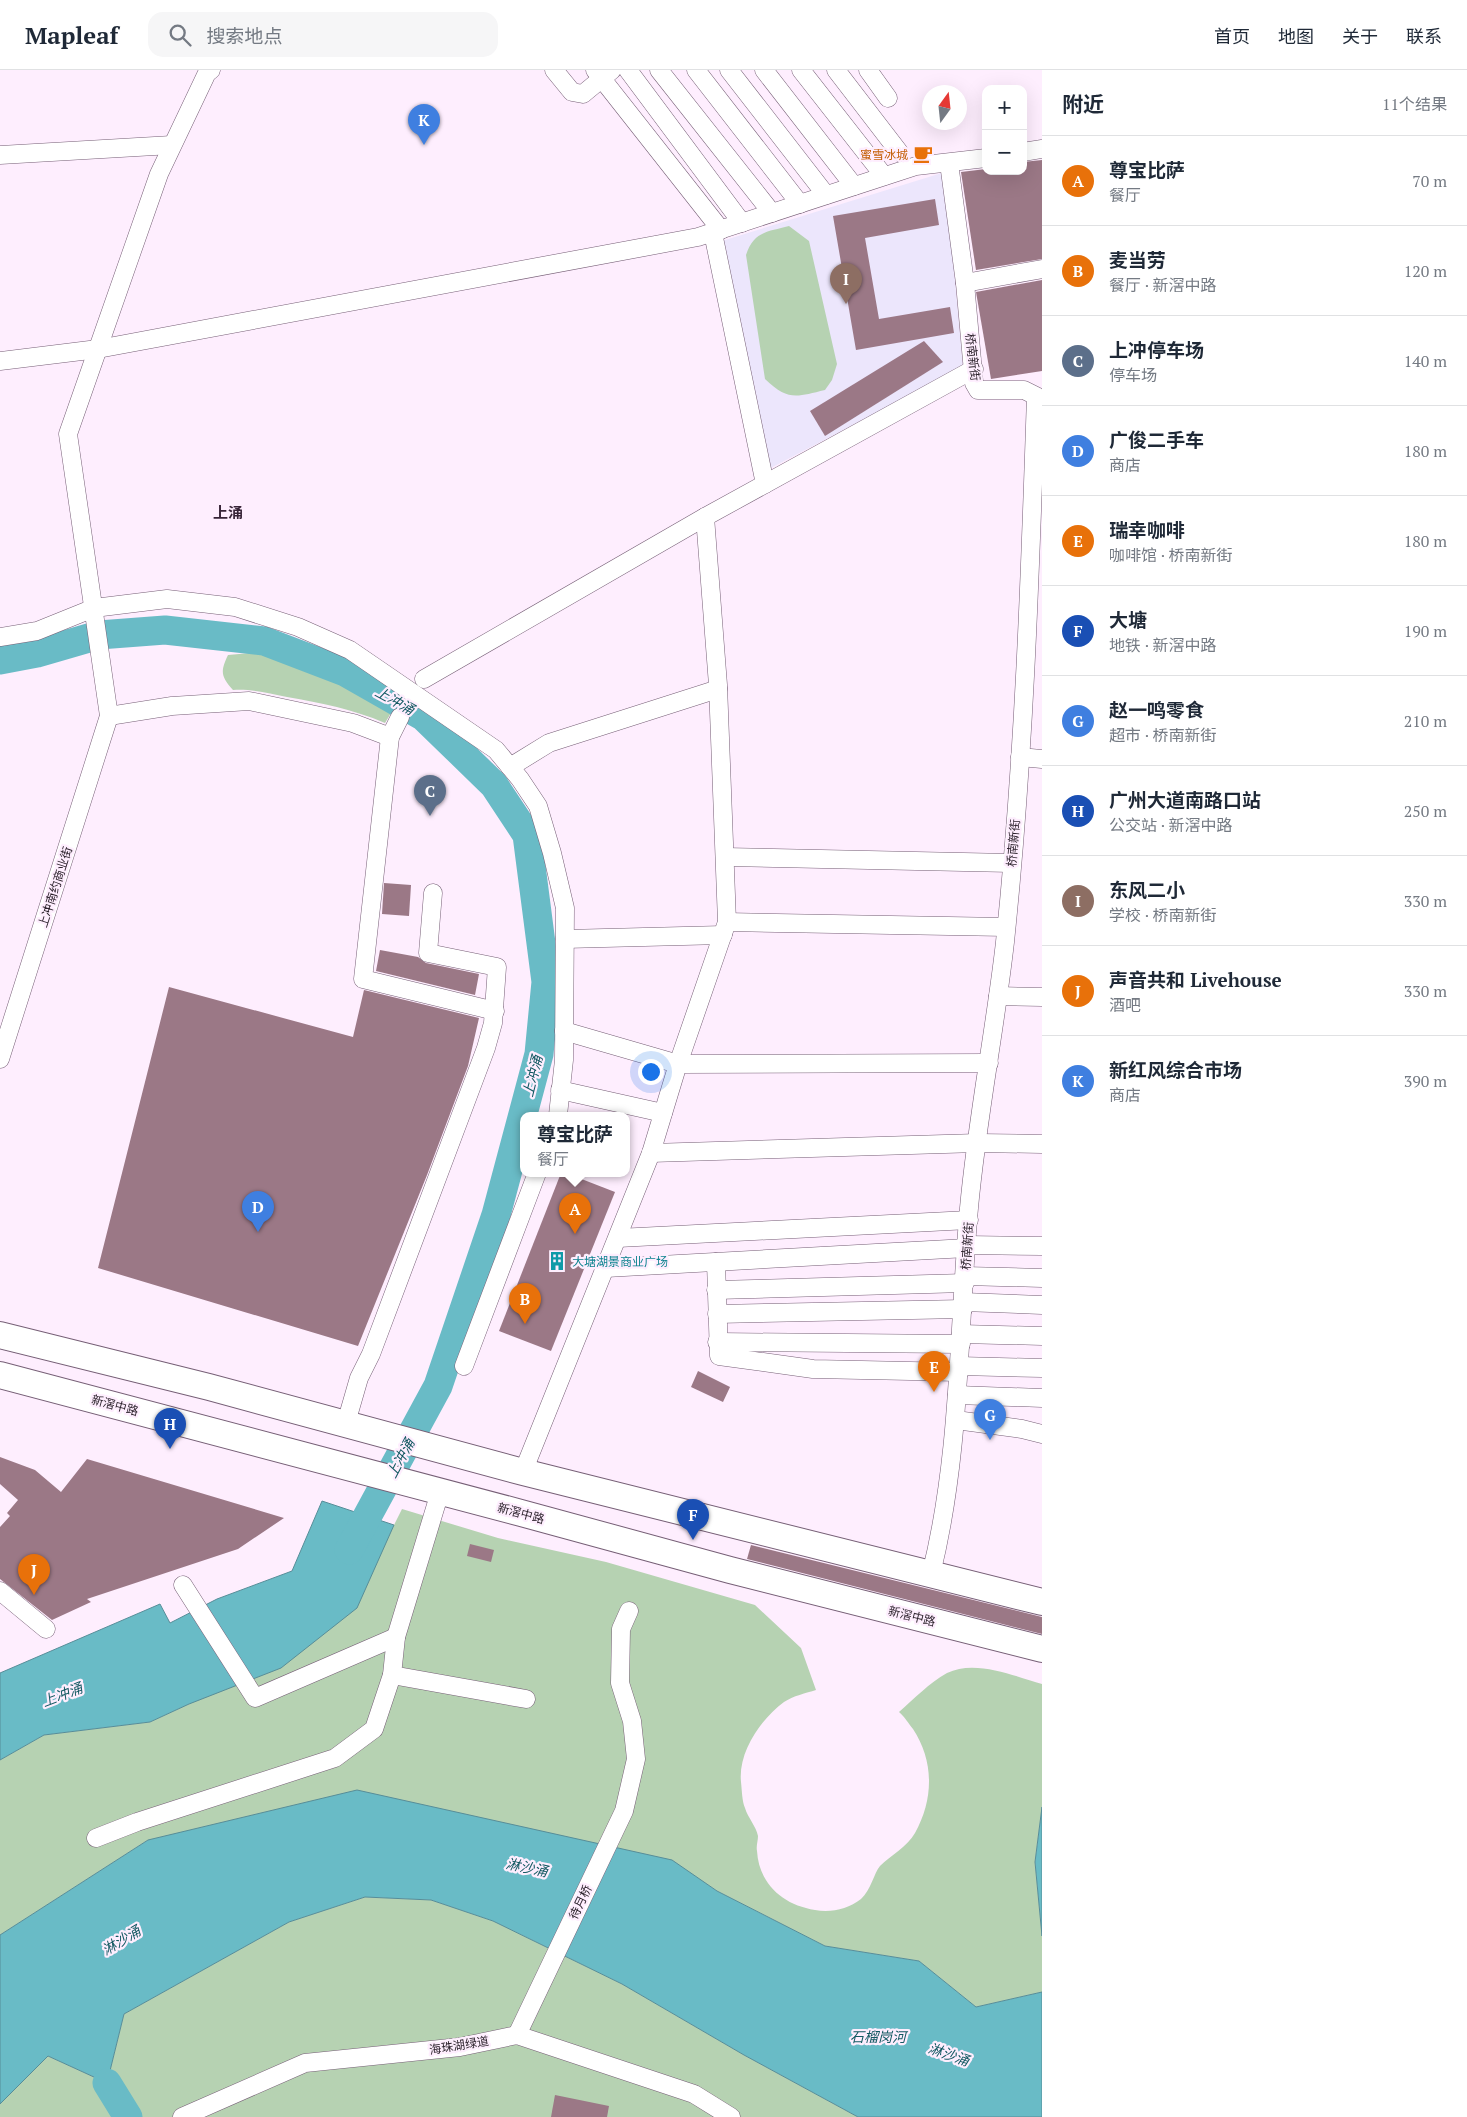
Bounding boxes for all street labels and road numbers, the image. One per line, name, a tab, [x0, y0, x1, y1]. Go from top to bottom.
street label: 桥南新街	[963, 332, 983, 382]
street label: 桥南新街	[1003, 818, 1023, 868]
street label: 上冲南约商业街	[35, 845, 75, 929]
street label: 桥南新街	[958, 1222, 976, 1270]
street label: 新滘中路	[90, 1392, 140, 1418]
street label: 新滘中路	[496, 1500, 546, 1526]
street label: 新滘中路	[887, 1603, 937, 1629]
street label: 待月桥	[565, 1883, 595, 1921]
street label: 海珠湖绿道	[428, 2033, 490, 2057]

